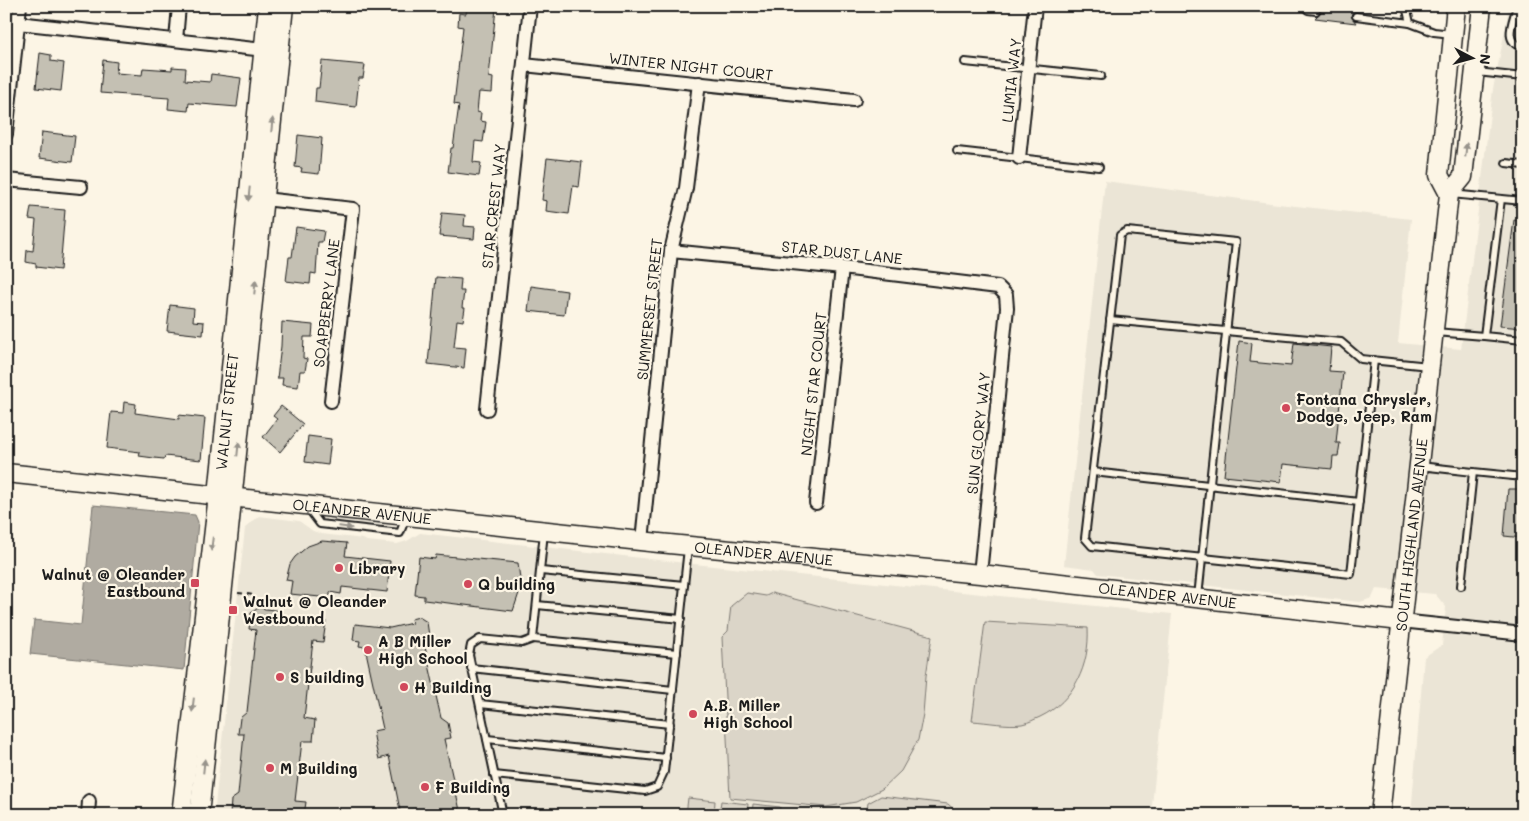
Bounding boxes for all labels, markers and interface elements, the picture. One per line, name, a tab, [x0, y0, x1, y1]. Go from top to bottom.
north arrow	[1446, 32, 1496, 82]
street label: LUMIA WAY	[997, 37, 1025, 123]
street label: WINTER NIGHT COURT	[608, 47, 774, 85]
text: N	[1475, 53, 1495, 66]
one-way arrow	[268, 117, 276, 133]
one-way arrow	[1462, 142, 1470, 158]
street label: STAR CREST WAY	[476, 143, 510, 269]
one-way arrow	[245, 186, 253, 202]
street label: STAR DUST LANE	[781, 236, 904, 268]
street label: SOAPBERRY LANE	[308, 237, 344, 369]
street label: SUMMERSET STREET	[632, 237, 666, 381]
one-way arrow	[251, 279, 259, 295]
street label: NIGHT STAR COURT	[795, 311, 831, 457]
street label: WALNUT STREET	[211, 352, 242, 471]
street label: SUN GLORY WAY	[962, 371, 994, 495]
place label: Fontana Chrysler, Dodge, Jeep, Ram	[1296, 389, 1432, 426]
marker: Fontana Chrysler, Dodge, Jeep, Ram	[1280, 402, 1292, 414]
street label: SOUTH HIGHLAND AVENUE	[1390, 437, 1432, 632]
one-way arrow	[234, 440, 242, 456]
street label: OLEANDER AVENUE	[292, 494, 433, 529]
one-way arrow	[338, 523, 354, 531]
one-way arrow	[208, 536, 216, 552]
street label: OLEANDER AVENUE	[693, 536, 834, 570]
place label: Library	[349, 558, 405, 578]
marker: Library	[333, 562, 345, 574]
place label: Walnut @ Oleander Eastbound	[42, 564, 185, 601]
place label: Q building	[478, 574, 555, 594]
marker: Walnut @ Oleander Eastbound	[189, 577, 201, 589]
street label: OLEANDER AVENUE	[1097, 577, 1238, 613]
marker: Q building	[462, 578, 474, 590]
place label: Walnut @ Oleander Westbound	[243, 591, 387, 628]
marker: Walnut @ Oleander Westbound	[227, 604, 239, 616]
place label: A B Miller High School	[378, 631, 468, 668]
marker: A B Miller High School	[362, 644, 374, 656]
place label: S building	[290, 667, 364, 687]
marker: S building	[274, 671, 286, 683]
place label: H Building	[414, 677, 491, 697]
marker: H Building	[398, 681, 410, 693]
place label: A.B. Miller High School	[703, 695, 793, 732]
one-way arrow	[189, 698, 197, 714]
marker: A.B. Miller High School	[687, 708, 699, 720]
one-way arrow	[200, 758, 208, 774]
place label: M Building	[280, 758, 358, 778]
marker: M Building	[264, 762, 276, 774]
place label: F Building	[435, 777, 510, 797]
marker: F Building	[419, 781, 431, 793]

